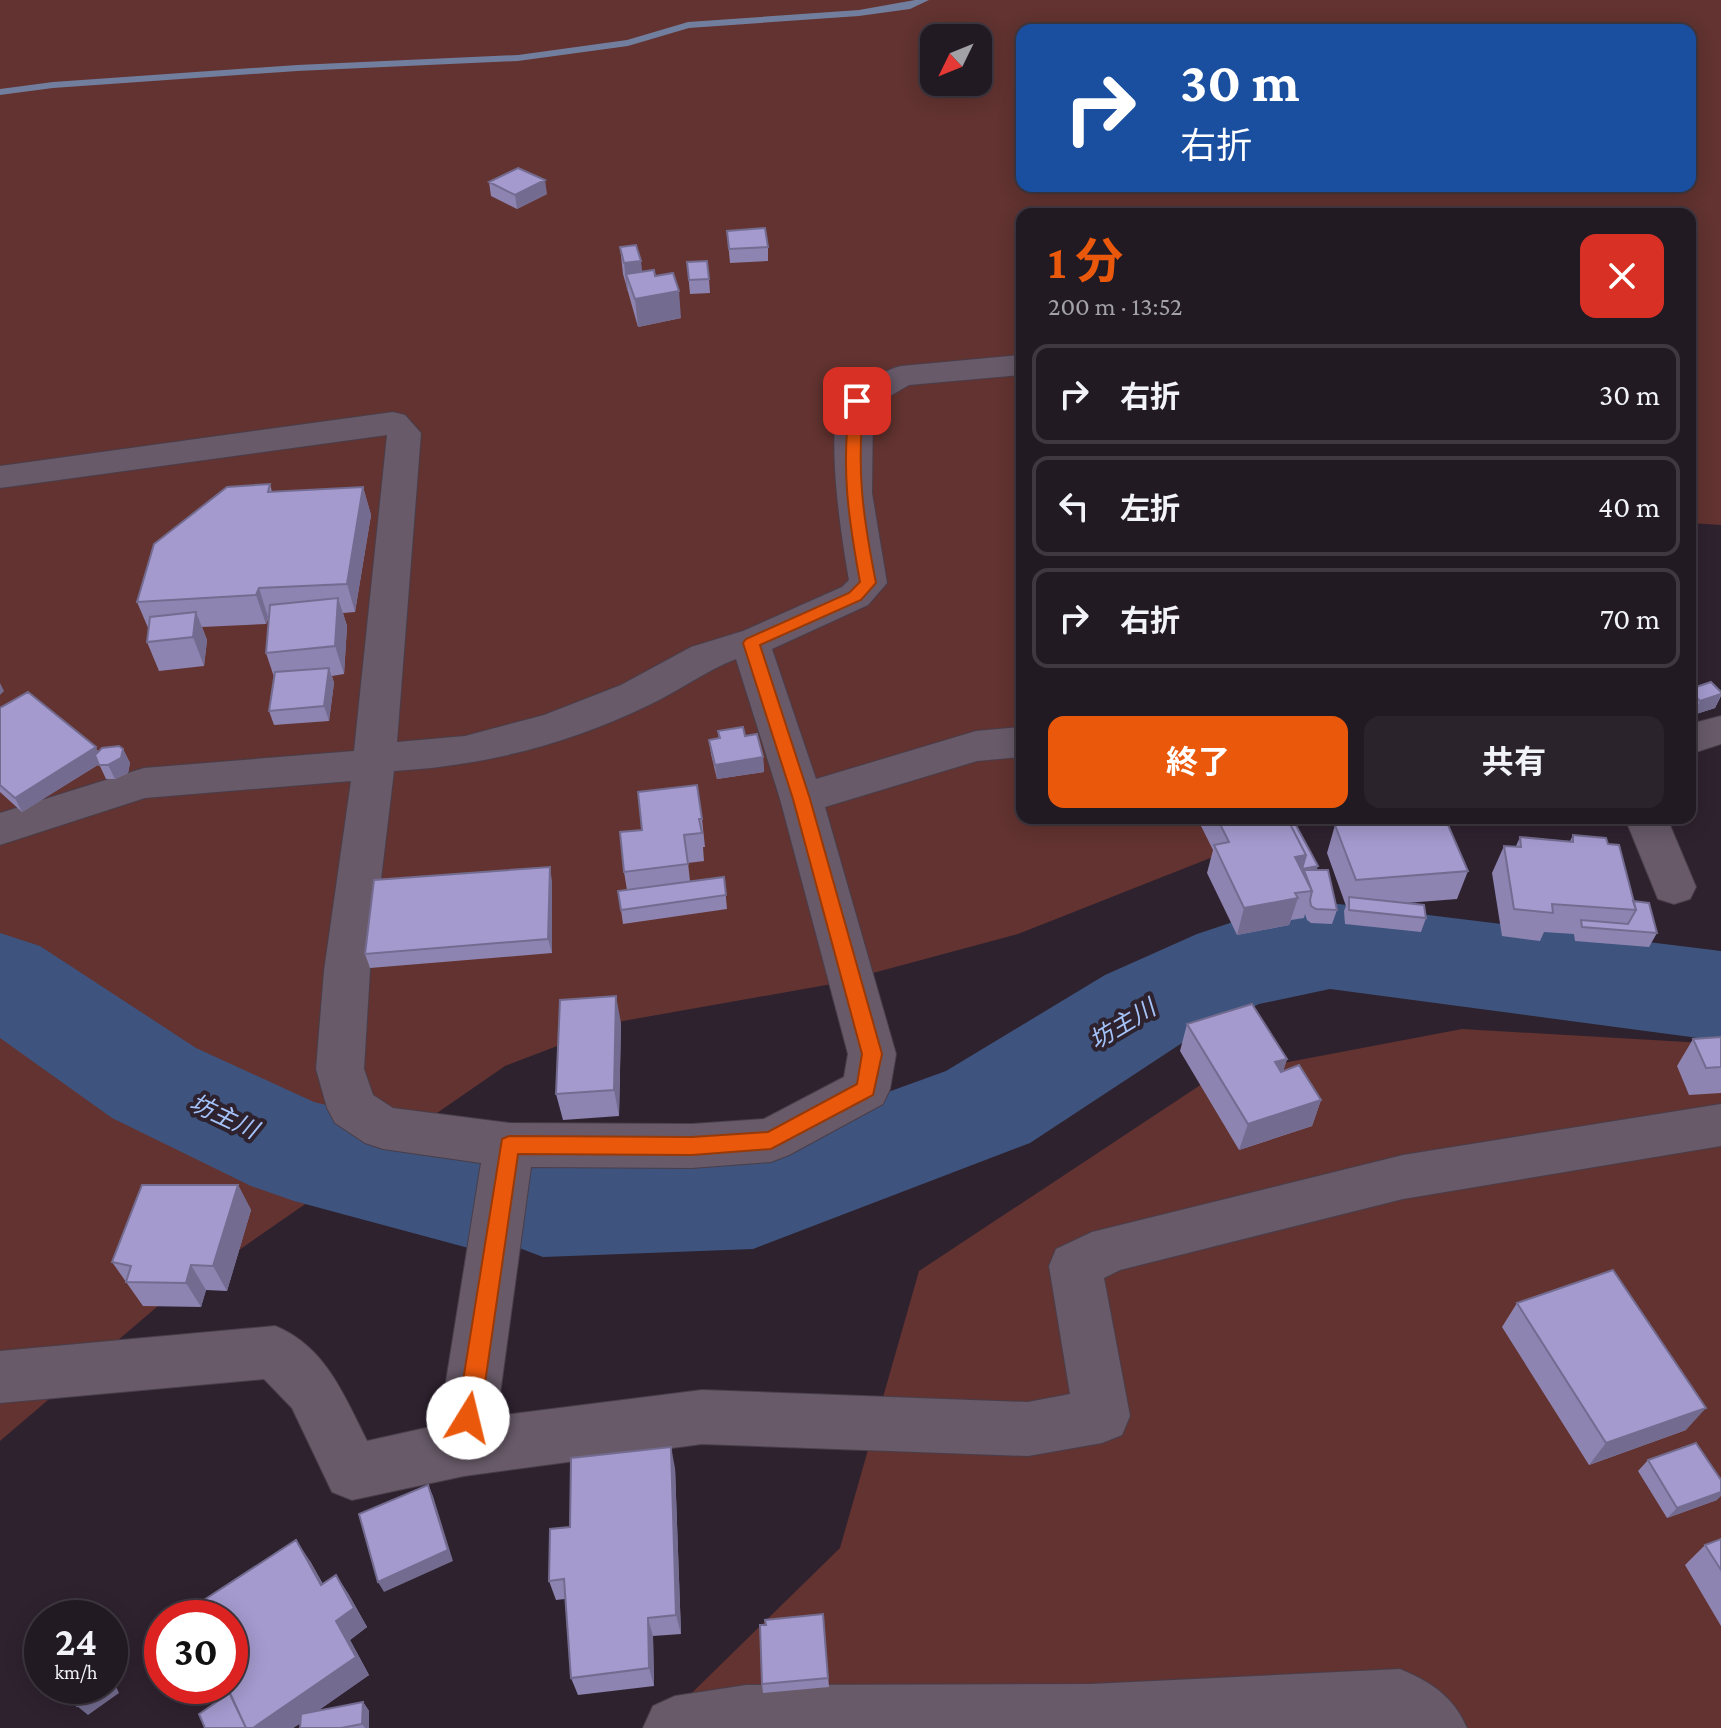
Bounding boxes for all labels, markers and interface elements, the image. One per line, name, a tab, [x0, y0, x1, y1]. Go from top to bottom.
north arrow	[920, 24, 992, 96]
map controls	[920, 24, 992, 96]
text: 30 m	[1180, 51, 1300, 113]
icon: right	[1048, 56, 1152, 160]
text: 右折	[1180, 126, 1252, 166]
button: close	[1580, 234, 1664, 318]
text: 1 分	[1048, 235, 1123, 288]
text: 200 m · 13:52	[1048, 292, 1183, 321]
pin	[823, 367, 891, 435]
icon: right	[1052, 372, 1096, 416]
text: 30 m	[1599, 378, 1660, 411]
icon: arrive	[835, 379, 879, 423]
text: 右折	[1120, 380, 1180, 413]
icon: left	[1052, 484, 1096, 528]
text: 40 m	[1598, 490, 1660, 523]
text: 左折	[1120, 492, 1180, 525]
icon: right	[1052, 596, 1096, 640]
text: 70 m	[1600, 602, 1660, 635]
text: 右折	[1120, 604, 1180, 637]
button: 終了	[1048, 716, 1348, 808]
button: 共有	[1364, 716, 1664, 808]
water label: 坊主川	[1084, 992, 1162, 1054]
water label: 坊主川	[186, 1089, 265, 1145]
position arrow	[426, 1376, 510, 1460]
speed limit sign: 30	[144, 1600, 248, 1704]
text: 24	[55, 1619, 97, 1664]
text: km/h	[54, 1661, 98, 1683]

